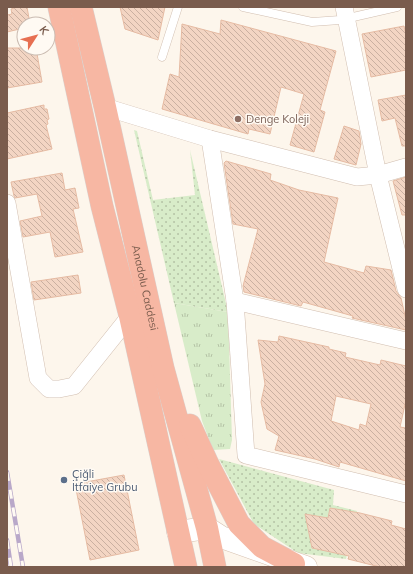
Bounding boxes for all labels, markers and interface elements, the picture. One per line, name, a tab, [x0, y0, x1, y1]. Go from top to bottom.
north arrow	[16, 16, 56, 56]
text: K	[36, 23, 52, 38]
place label: Denge Koleji	[246, 112, 309, 126]
marker: Denge Koleji	[233, 114, 243, 124]
street label: Anadolu Caddesi	[129, 244, 161, 332]
place label: Çiğli İtfaiye Grubu	[72, 467, 138, 494]
marker: Çiğli İtfaiye Grubu	[59, 475, 69, 485]

